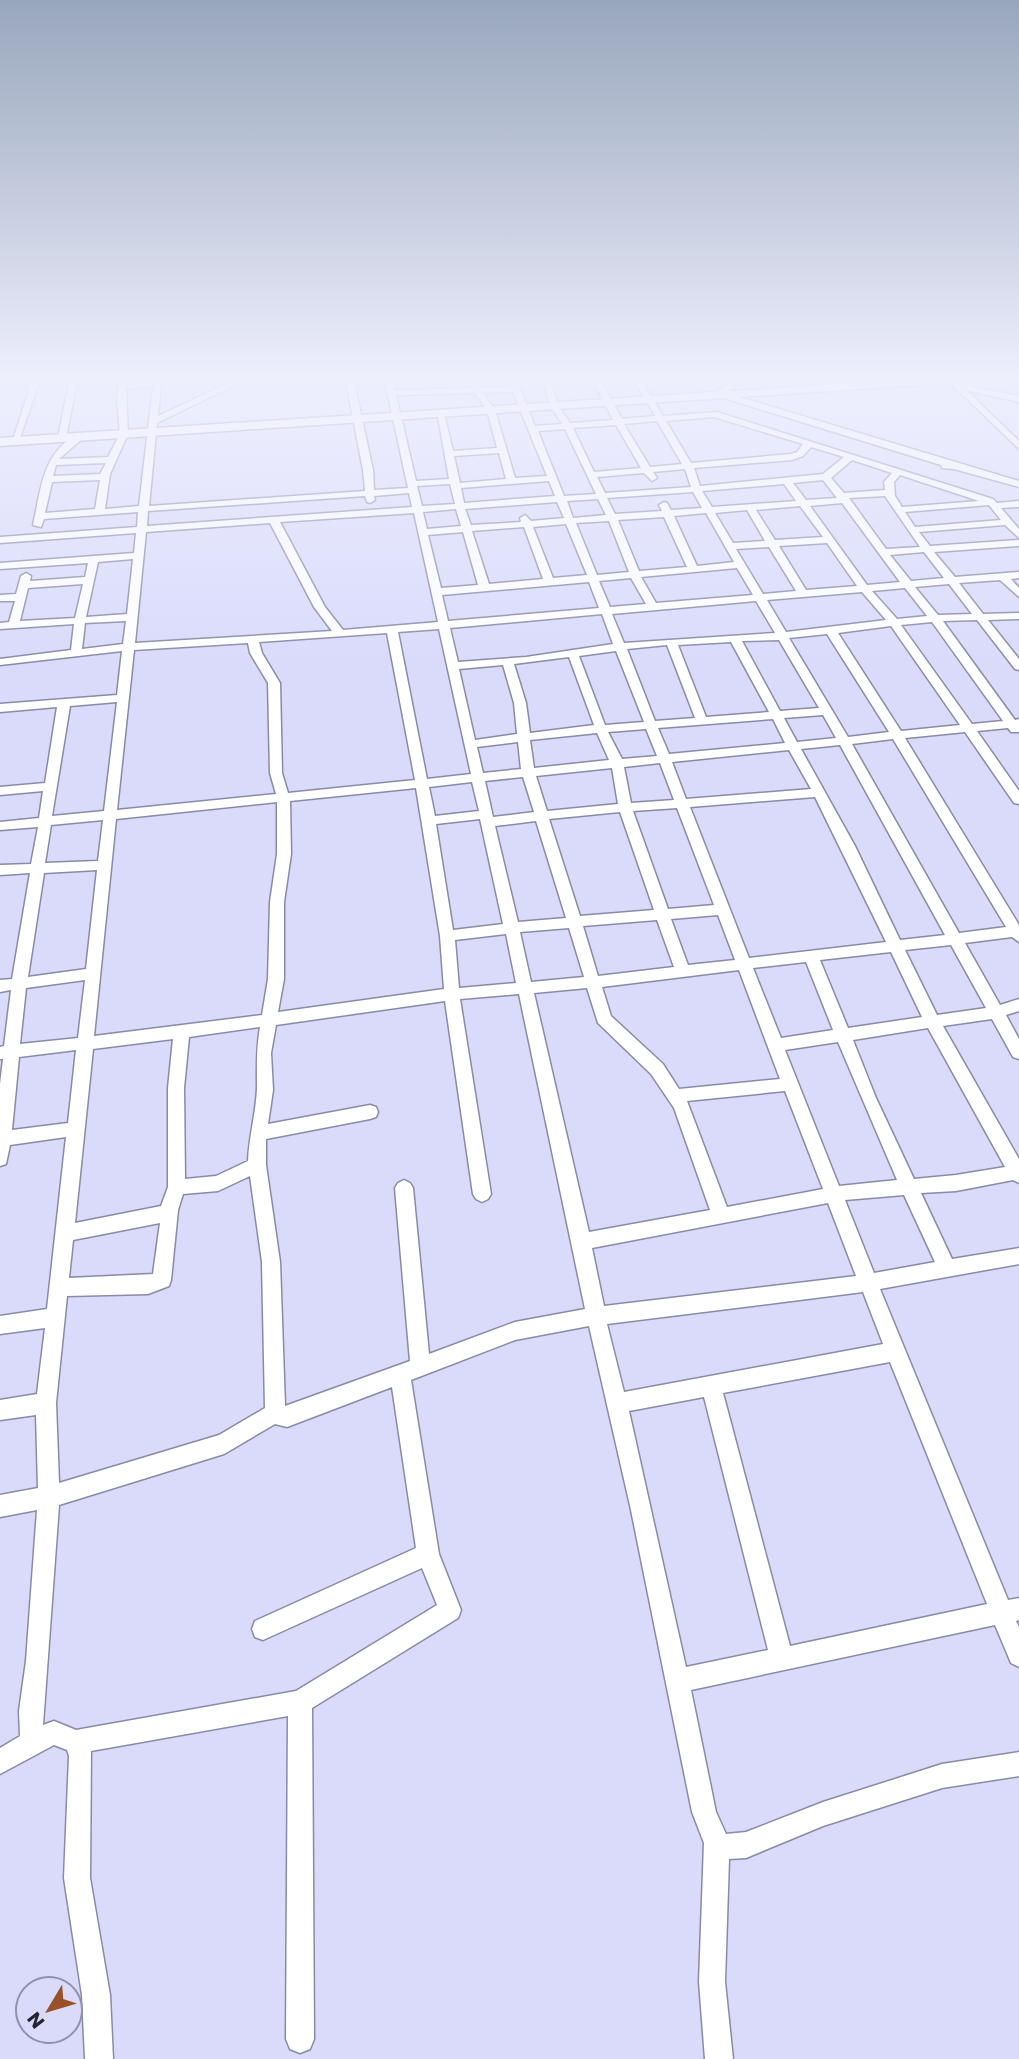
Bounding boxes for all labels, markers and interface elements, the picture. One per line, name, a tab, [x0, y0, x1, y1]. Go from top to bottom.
north arrow	[14, 1975, 84, 2045]
text: N	[21, 2006, 51, 2034]

